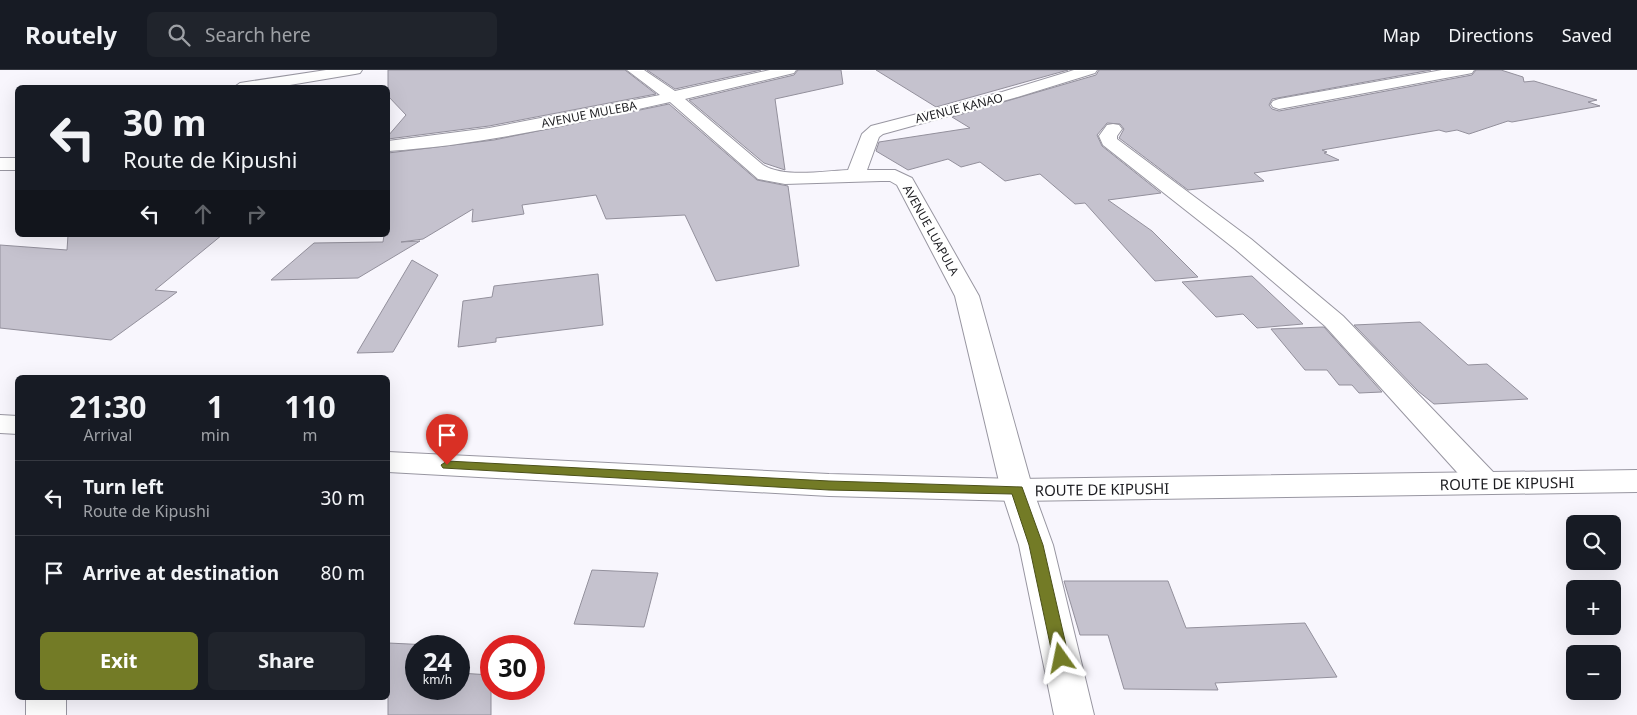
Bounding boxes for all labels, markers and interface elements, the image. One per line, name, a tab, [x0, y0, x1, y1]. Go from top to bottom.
search box	[147, 12, 497, 57]
text: Routely	[25, 18, 117, 51]
icon: search	[165, 21, 193, 49]
text: Search here	[205, 22, 311, 48]
text: Map	[1383, 23, 1420, 47]
text: Directions	[1448, 23, 1534, 47]
text: Saved	[1562, 23, 1612, 47]
street label: AVENUE KANAO	[913, 89, 1005, 127]
street label: AVENUE MULEBA	[540, 96, 638, 132]
text: 30 m	[123, 99, 206, 146]
icon: left	[40, 105, 105, 170]
text: Route de Kipushi	[123, 144, 298, 174]
street label: AVENUE LUAPULA	[899, 182, 963, 279]
icon: left	[136, 200, 164, 228]
icon: ahead	[189, 200, 217, 228]
icon: right	[242, 200, 270, 228]
text: 21:30	[69, 386, 146, 427]
text: 1	[207, 386, 224, 427]
text: 110	[284, 386, 336, 427]
pin	[426, 414, 468, 465]
icon: arrive	[433, 421, 461, 449]
text: Arrival	[83, 424, 132, 446]
text: min	[201, 424, 230, 446]
text: m	[302, 424, 317, 446]
street label: ROUTE DE KIPUSHI	[1440, 472, 1574, 494]
text: Turn left	[83, 474, 164, 500]
street label: ROUTE DE KIPUSHI	[1035, 478, 1169, 500]
icon: left	[40, 484, 68, 512]
text: 30 m	[321, 485, 365, 511]
text: Route de Kipushi	[83, 500, 210, 522]
map controls	[1566, 515, 1621, 700]
button: search	[1566, 515, 1621, 570]
icon: arrive	[40, 559, 68, 587]
text: Arrive at destination	[83, 560, 279, 586]
text: 80 m	[321, 560, 365, 586]
button: +	[1566, 580, 1621, 635]
position arrow	[1034, 631, 1086, 683]
button: Exit	[40, 632, 198, 690]
button: Share	[208, 632, 365, 690]
speed limit sign: 30	[480, 635, 545, 700]
text: 24	[423, 644, 452, 678]
button: −	[1566, 645, 1621, 700]
text: km/h	[423, 671, 452, 688]

